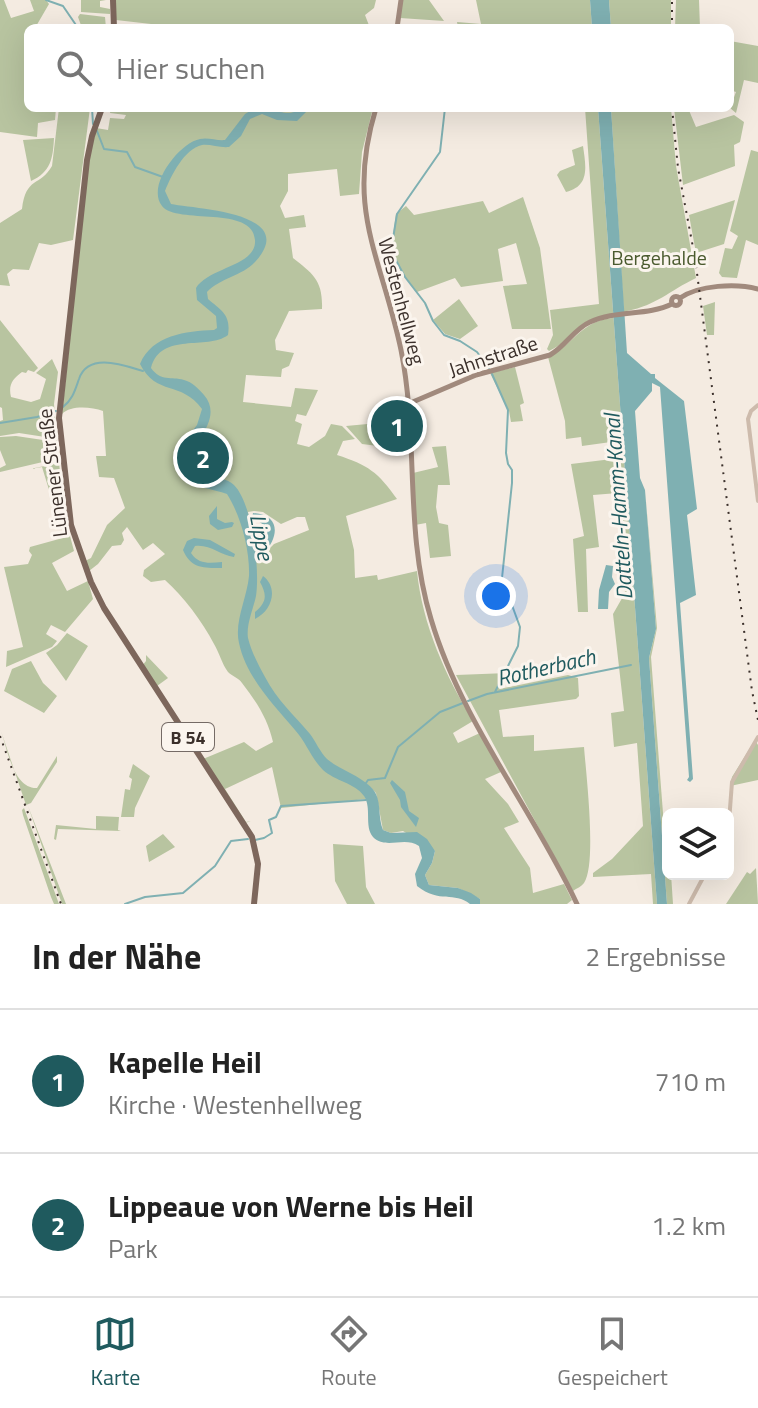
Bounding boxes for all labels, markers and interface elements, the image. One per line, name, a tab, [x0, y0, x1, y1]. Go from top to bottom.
search box	[24, 24, 734, 112]
text: Hier suchen	[116, 45, 265, 91]
icon: search	[52, 46, 96, 90]
street label: Westenhellweg	[370, 234, 434, 368]
park label: Bergehalde	[611, 242, 707, 273]
street label: Jahnstraße	[444, 327, 542, 385]
pin: 1	[371, 396, 423, 456]
street label: Lünener Straße	[29, 407, 75, 539]
water label: Datteln-Hamm-Kanal	[594, 411, 641, 601]
pin: 2	[177, 428, 229, 488]
water label: Lippe	[241, 511, 283, 565]
your location	[476, 576, 516, 616]
water label: Rotherbach	[493, 639, 600, 695]
road number: B 54	[162, 723, 214, 751]
map controls	[662, 808, 734, 880]
button: layers	[662, 808, 734, 880]
text: In der Nähe	[32, 930, 201, 982]
text: 2 Ergebnisse	[585, 937, 726, 976]
text: Kapelle Heil	[108, 1039, 262, 1085]
text: 1	[51, 1062, 65, 1101]
text: 710 m	[655, 1062, 726, 1101]
text: Kirche · Westenhellweg	[108, 1085, 362, 1124]
text: Lippeaue von Werne bis Heil	[108, 1183, 474, 1229]
text: 2	[51, 1206, 65, 1245]
text: 1.2 km	[651, 1206, 726, 1245]
text: Park	[108, 1229, 158, 1268]
tab: Karte	[90, 1312, 140, 1394]
tab: Route	[321, 1312, 377, 1394]
tab: Gespeichert	[557, 1312, 668, 1394]

